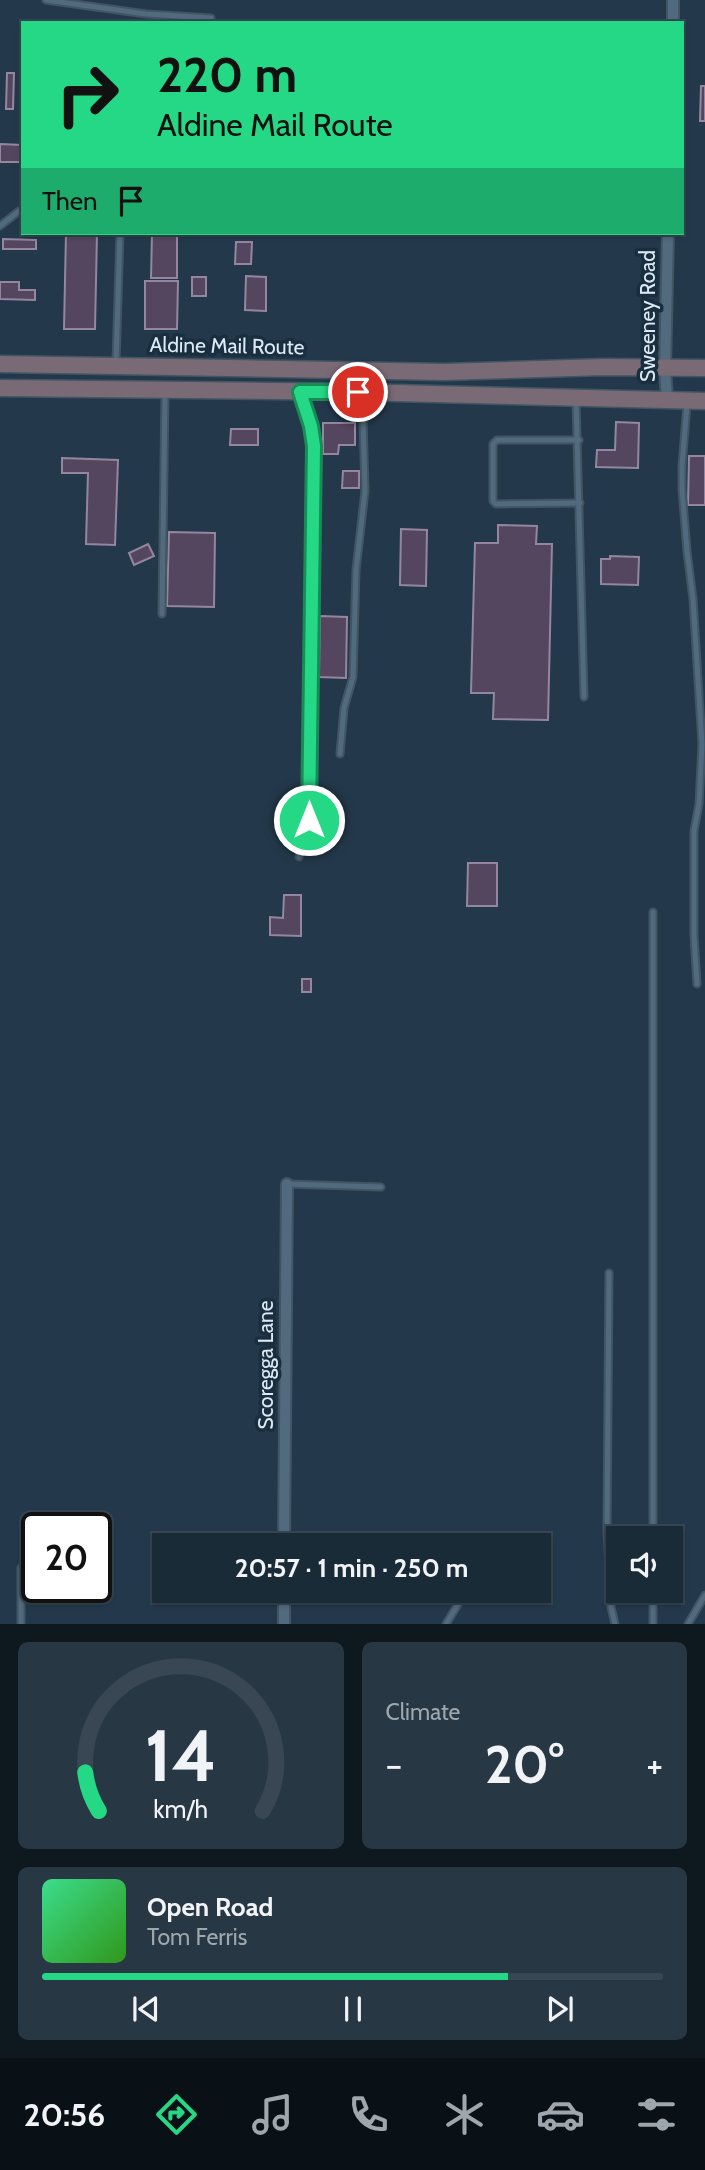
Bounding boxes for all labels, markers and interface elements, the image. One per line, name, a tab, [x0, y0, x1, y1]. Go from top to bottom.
text: 220 m	[157, 45, 297, 104]
icon: right	[42, 49, 133, 140]
text: Aldine Mail Route	[157, 105, 393, 144]
icon: arrive	[112, 182, 150, 220]
text: Then	[42, 185, 98, 217]
street label: Sweeney Road	[635, 250, 660, 382]
street label: Aldine Mail Route	[149, 332, 305, 359]
pin	[328, 362, 388, 422]
icon: arrive	[339, 373, 377, 411]
position arrow	[272, 783, 346, 857]
street label: Scoregga Lane	[253, 1300, 278, 1430]
speed limit sign: 20	[21, 1512, 112, 1603]
map controls	[606, 1526, 683, 1603]
button: sound	[606, 1526, 683, 1603]
text: 20:57 · 1 min · 250 m	[235, 1552, 468, 1584]
text: Climate	[386, 1698, 460, 1726]
text: 14	[145, 1712, 217, 1800]
text: 20°	[485, 1733, 564, 1796]
text: −	[386, 1741, 402, 1788]
text: +	[646, 1741, 663, 1788]
text: km/h	[153, 1794, 208, 1824]
text: Open Road	[147, 1891, 273, 1923]
text: Tom Ferris	[147, 1923, 247, 1951]
icon: previous	[127, 1990, 165, 2028]
icon: pause	[334, 1990, 372, 2028]
icon: next	[541, 1990, 579, 2028]
icon: directions	[152, 2090, 201, 2139]
icon: music	[248, 2090, 297, 2139]
icon: phone	[344, 2090, 393, 2139]
icon: climate	[440, 2090, 489, 2139]
icon: car	[536, 2090, 585, 2139]
icon: filters	[632, 2090, 681, 2139]
text: 20:56	[24, 2095, 105, 2134]

